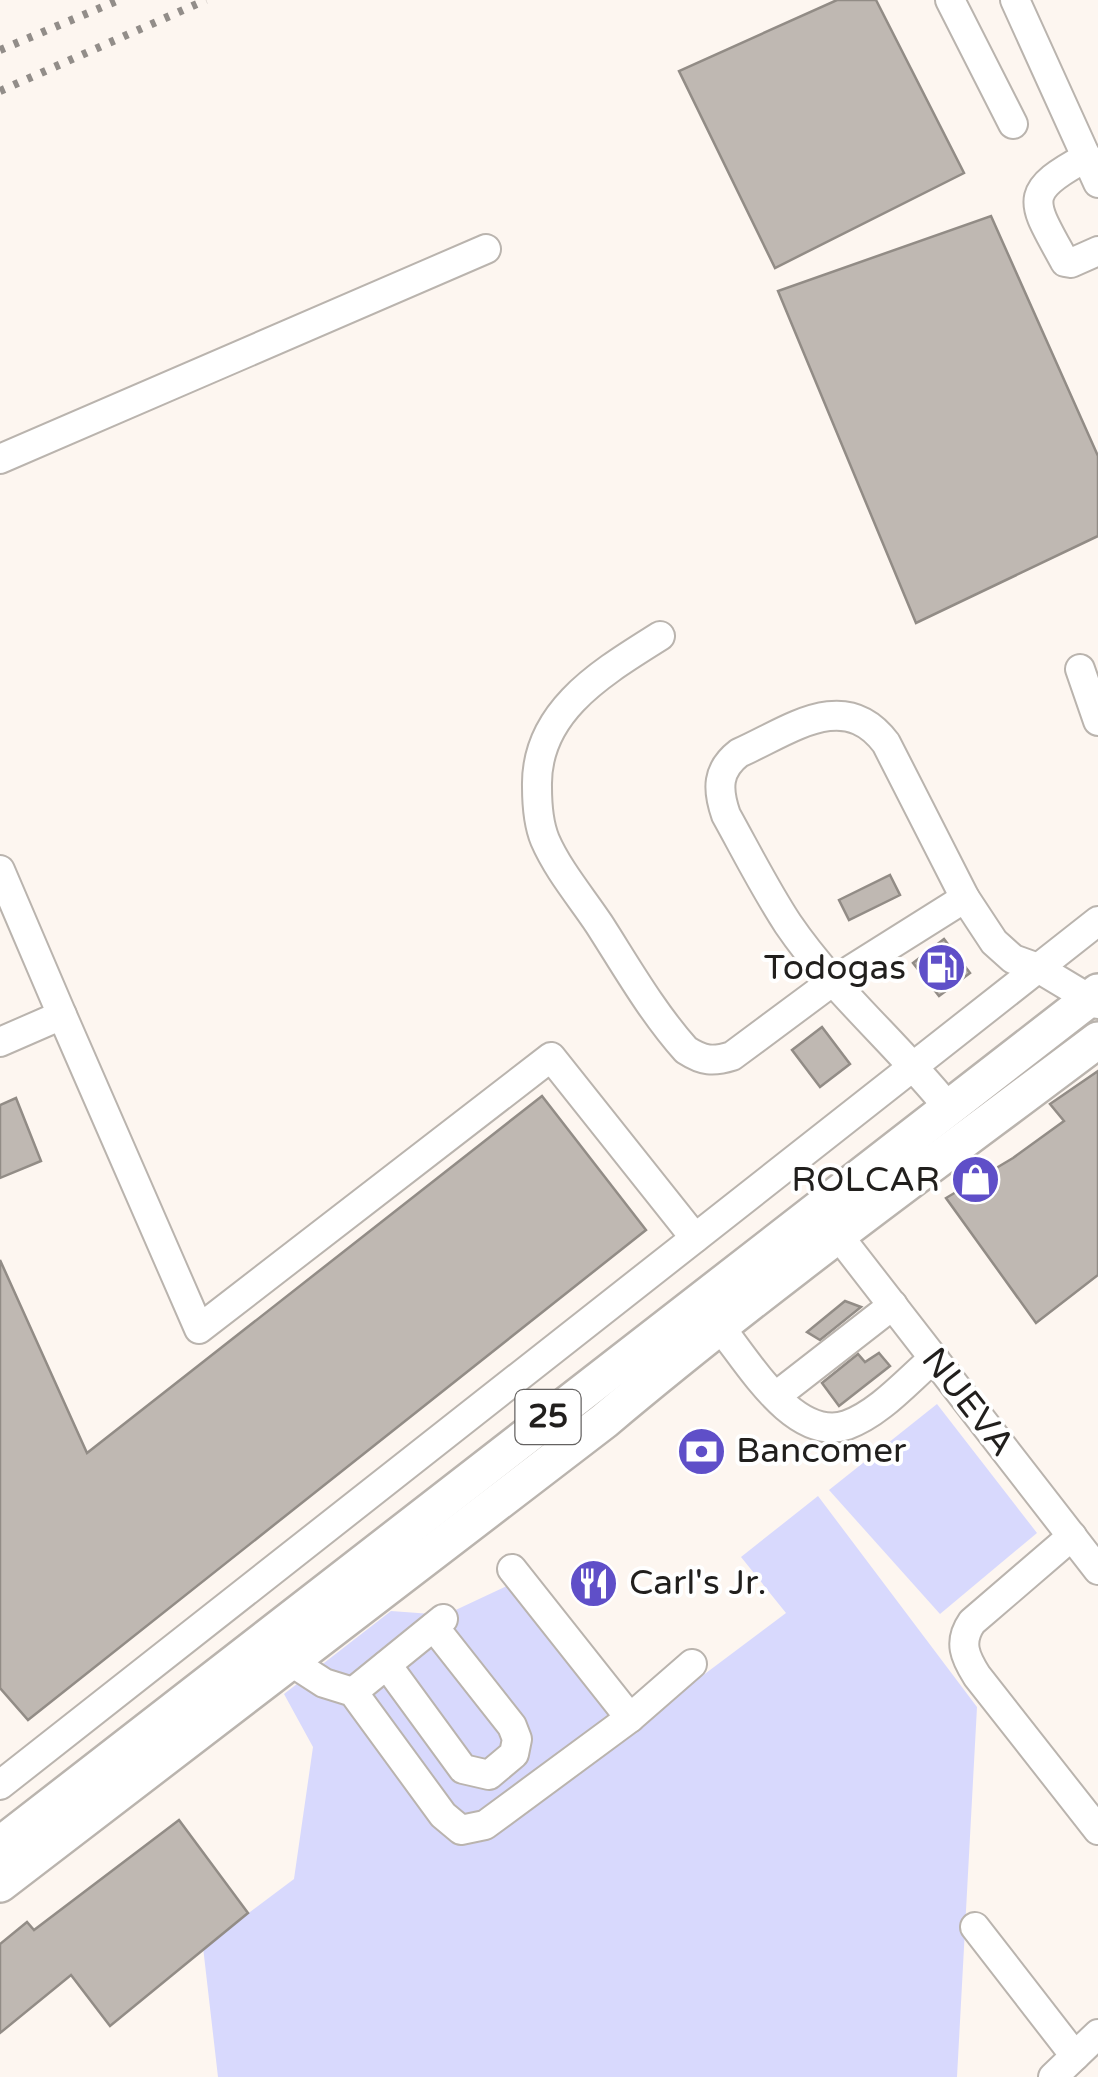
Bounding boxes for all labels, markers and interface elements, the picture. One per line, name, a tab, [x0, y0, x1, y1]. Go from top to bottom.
fuel station icon: Todogas	[915, 942, 967, 994]
place label: Todogas	[764, 947, 906, 989]
shop icon: ROLCAR	[949, 1154, 1001, 1206]
place label: ROLCAR	[791, 1159, 940, 1201]
street label: NUEVA	[913, 1339, 1023, 1465]
road number: 25	[516, 1390, 580, 1444]
bank icon: Bancomer	[675, 1425, 727, 1477]
place label: Bancomer	[736, 1430, 907, 1472]
restaurant icon: Carl's Jr.	[568, 1557, 620, 1609]
place label: Carl's Jr.	[629, 1562, 767, 1604]

